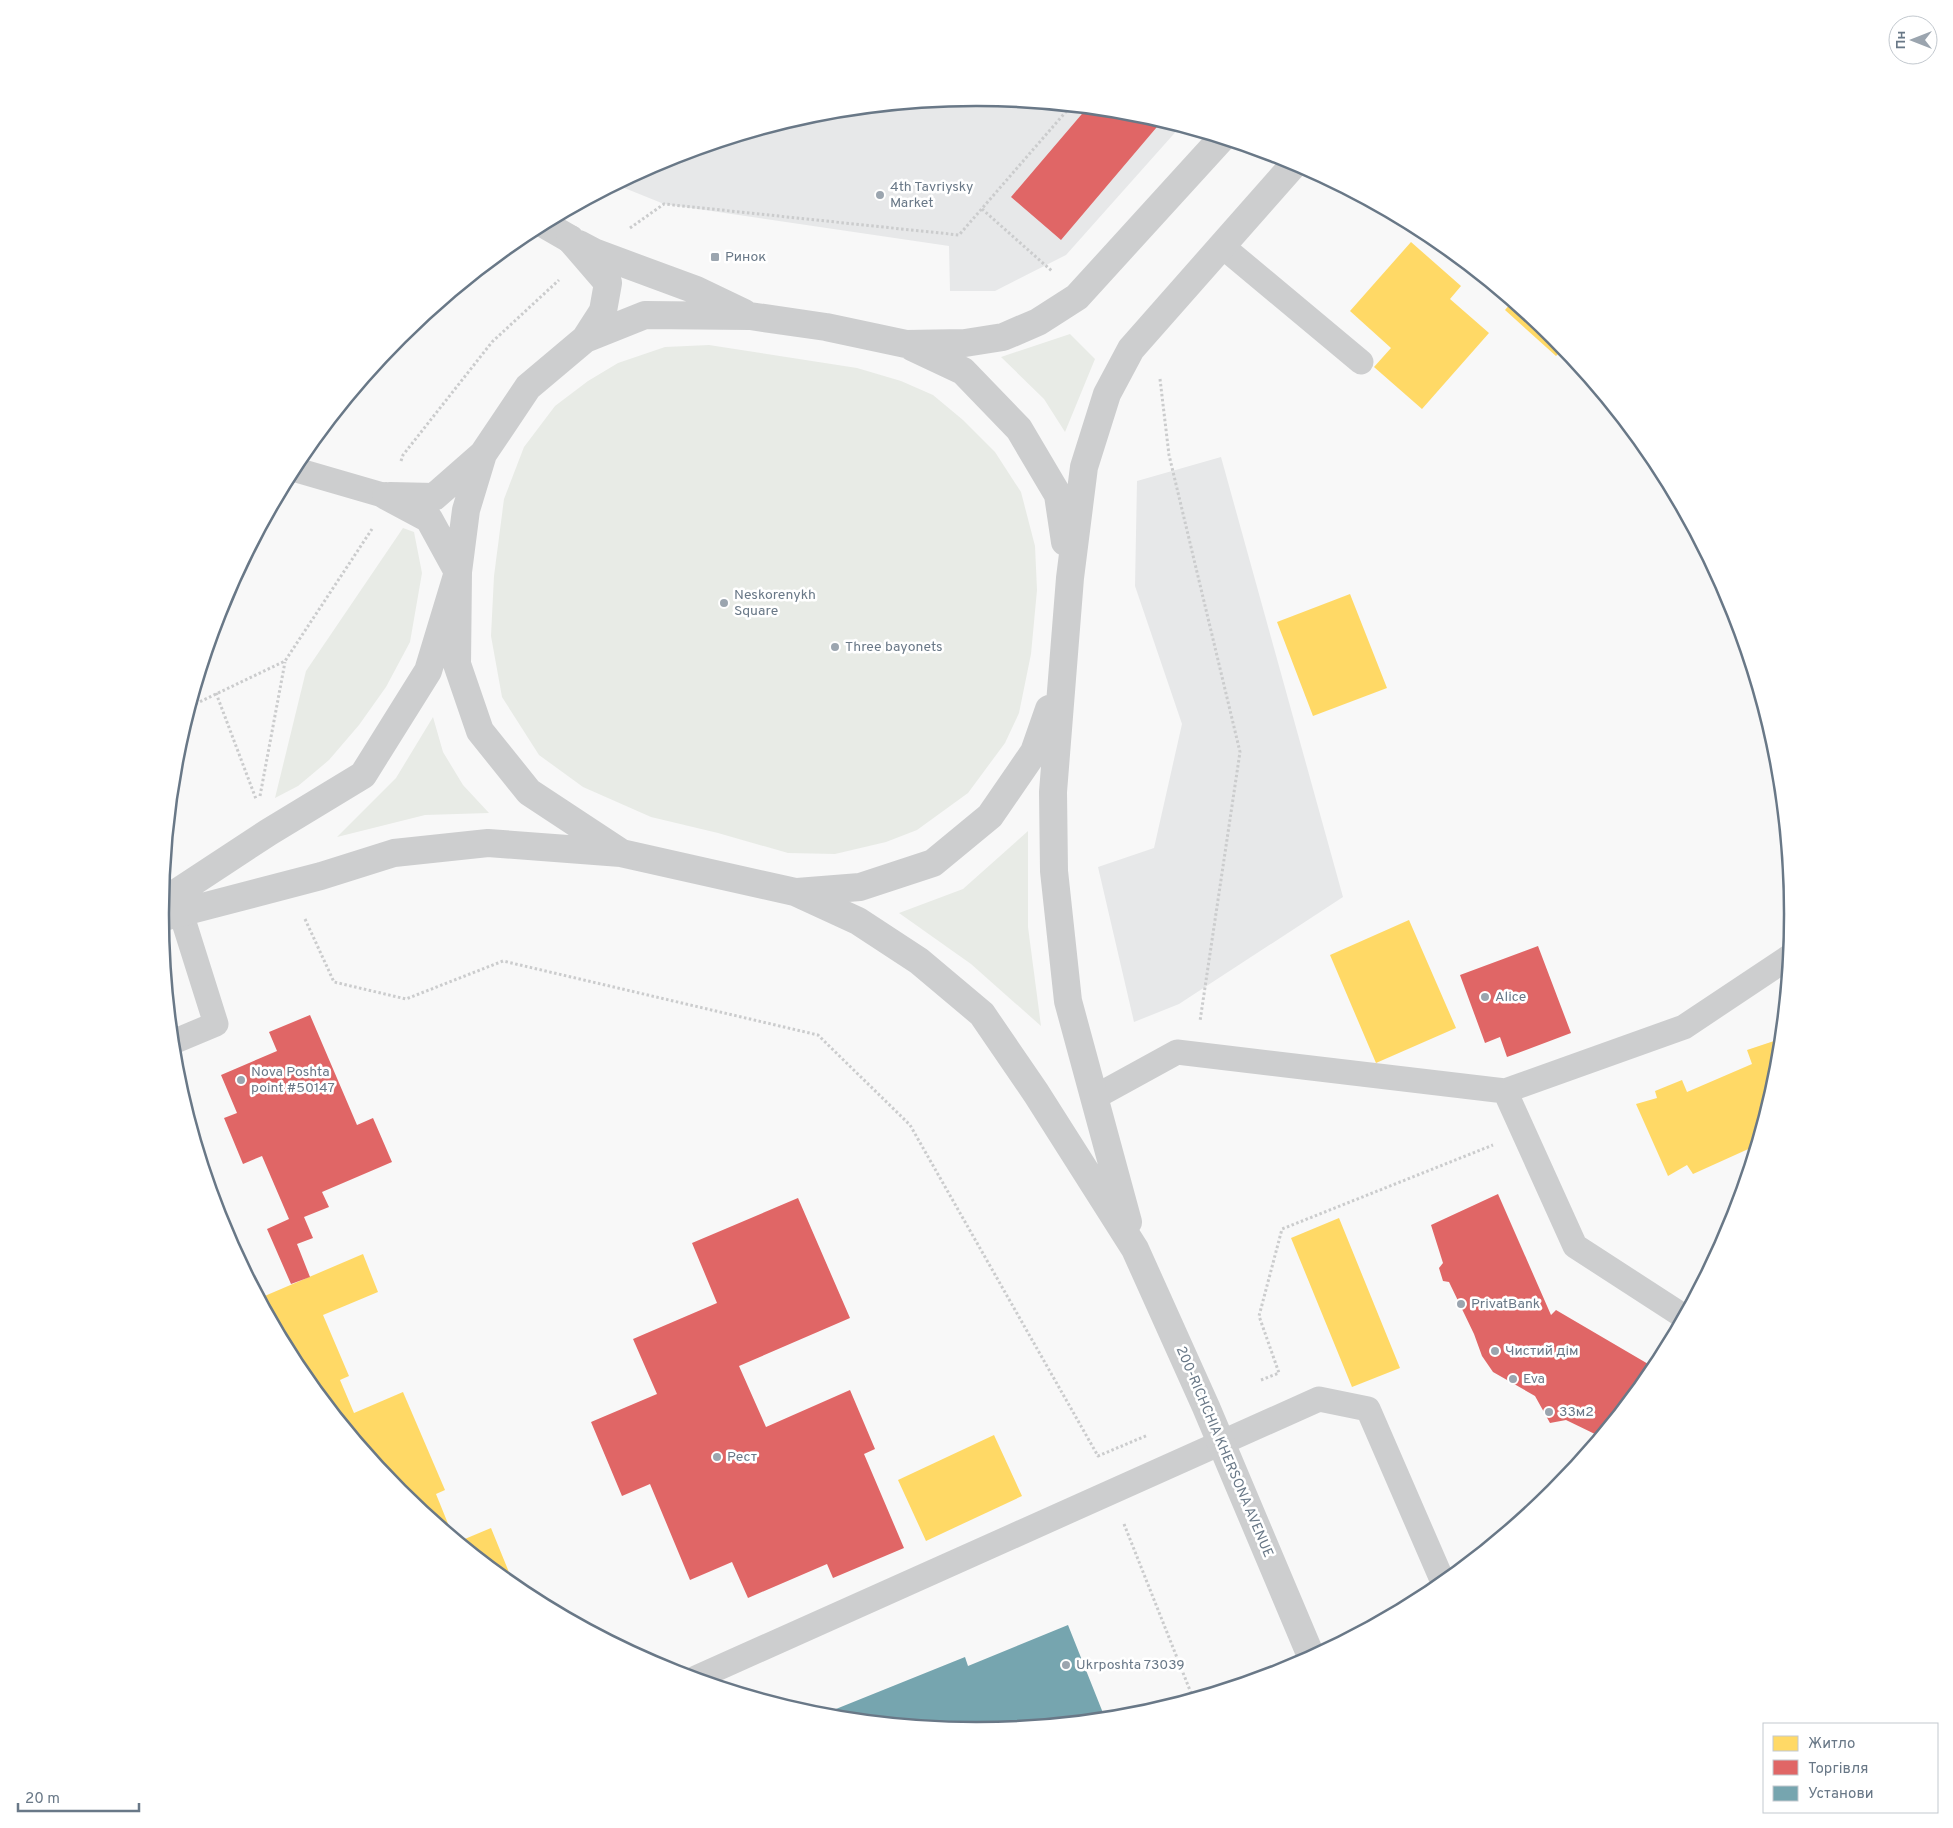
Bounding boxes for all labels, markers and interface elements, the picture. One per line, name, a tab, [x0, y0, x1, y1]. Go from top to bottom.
north arrow	[1888, 15, 1938, 65]
text: Пн	[1893, 31, 1910, 49]
place label: 4th Tavriysky Market	[890, 179, 973, 212]
marker: 4th Tavriysky Market	[874, 189, 886, 201]
place label: Ринок	[725, 249, 766, 266]
marker: Ринок	[709, 251, 721, 263]
place label: Neskorenykh Square	[734, 587, 816, 620]
marker: Neskorenykh Square	[718, 597, 730, 609]
place label: Three bayonets	[845, 639, 943, 656]
marker: Three bayonets	[829, 641, 841, 653]
place label: Alice	[1495, 989, 1526, 1006]
marker: Alice	[1479, 991, 1491, 1003]
place label: Nova Poshta point #50147	[251, 1064, 335, 1097]
marker: Nova Poshta point #50147	[235, 1074, 247, 1086]
place label: PrivatBank	[1471, 1296, 1540, 1313]
marker: PrivatBank	[1455, 1298, 1467, 1310]
place label: Чистий дім	[1505, 1343, 1579, 1360]
street label: 200-RICHCHIA KHERSONA AVENUE	[1172, 1344, 1276, 1560]
marker: Чистий дім	[1489, 1345, 1501, 1357]
place label: Eva	[1523, 1371, 1545, 1388]
marker: Eva	[1507, 1373, 1519, 1385]
place label: 33м2	[1559, 1404, 1594, 1421]
marker: 33м2	[1543, 1406, 1555, 1418]
place label: Рест	[727, 1449, 757, 1466]
marker: Рест	[711, 1451, 723, 1463]
place label: Ukrposhta 73039	[1076, 1657, 1185, 1674]
marker: Ukrposhta 73039	[1060, 1659, 1072, 1671]
legend	[1763, 1723, 1938, 1813]
text: Житло	[1808, 1735, 1855, 1754]
text: Торгівля	[1808, 1760, 1869, 1779]
scale bar	[18, 1780, 139, 1812]
text: Установи	[1808, 1785, 1874, 1804]
text: 20 m	[25, 1790, 60, 1809]

